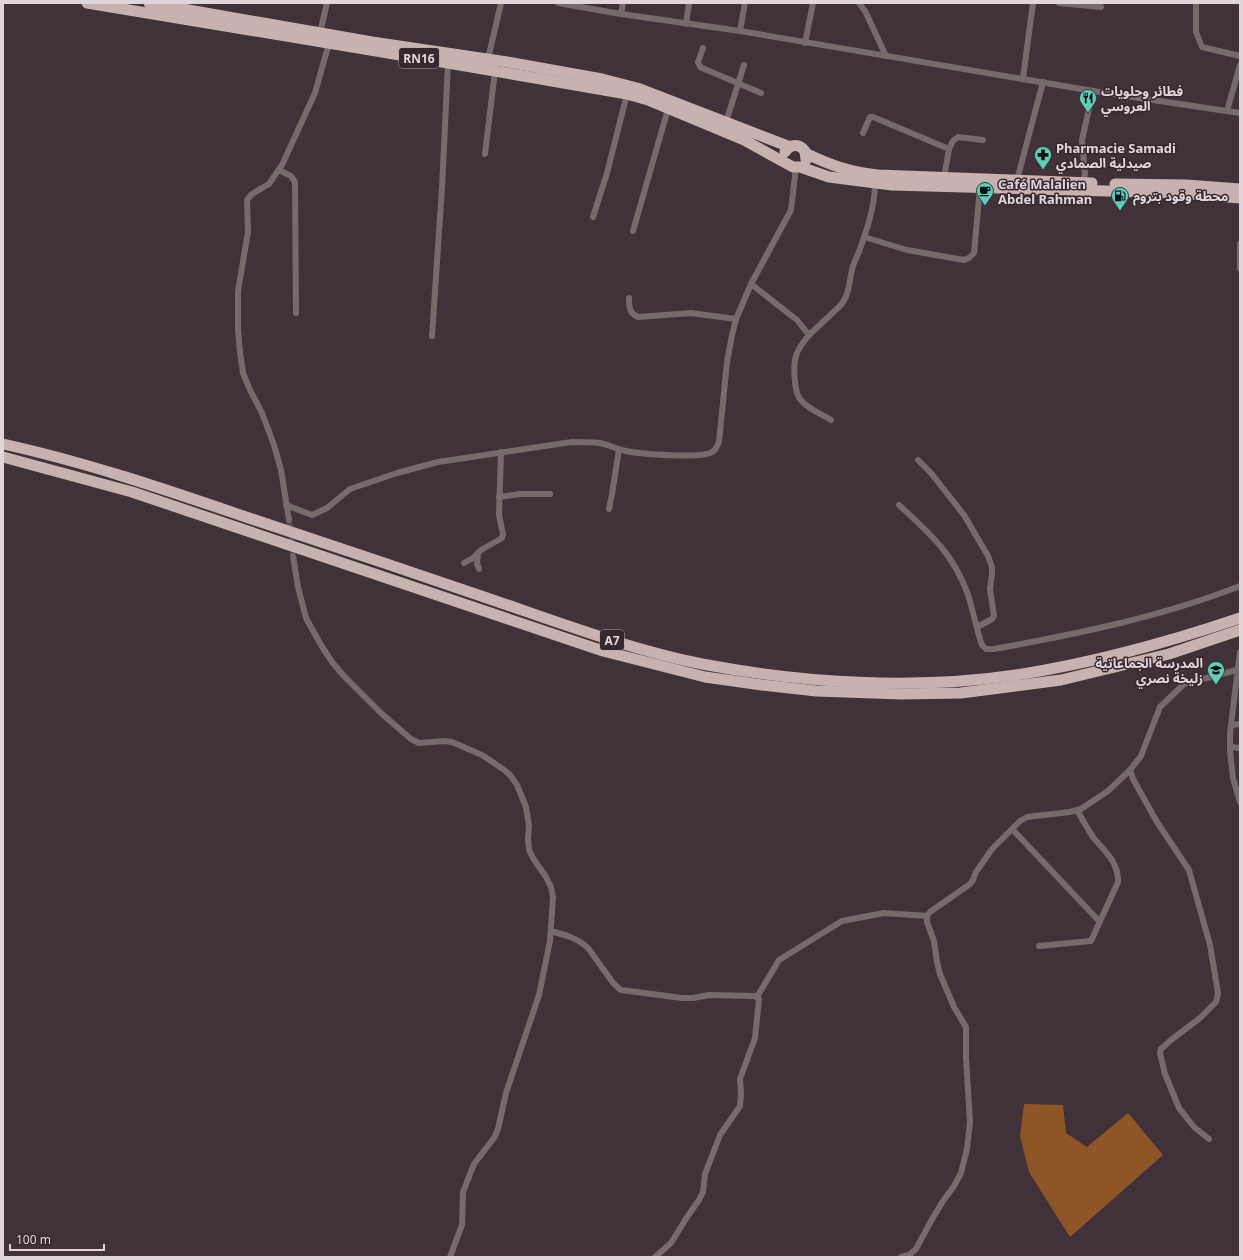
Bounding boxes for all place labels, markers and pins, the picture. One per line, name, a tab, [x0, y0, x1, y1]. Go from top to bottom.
place label: فطائر وحلويات العروسي	[1101, 82, 1183, 117]
restaurant icon: فطائر وحلويات العروسي	[1078, 88, 1098, 113]
place label: Pharmacie Samadi صيدلية الصمادي	[1056, 139, 1176, 174]
pharmacy icon: Pharmacie Samadi صيدلية الصمادي	[1033, 145, 1053, 170]
place label: Café Malalien Abdel Rahman	[998, 175, 1092, 208]
cafe icon: Café Malalien Abdel Rahman	[975, 181, 995, 206]
fuel station icon: محطة وقود بتروم	[1110, 186, 1130, 211]
place label: محطة وقود بتروم	[1133, 187, 1228, 206]
place label: المدرسة الجماعاتية زليخة نصري	[1095, 654, 1203, 689]
school or university icon: المدرسة الجماعاتية زليخة نصري	[1206, 660, 1226, 685]

